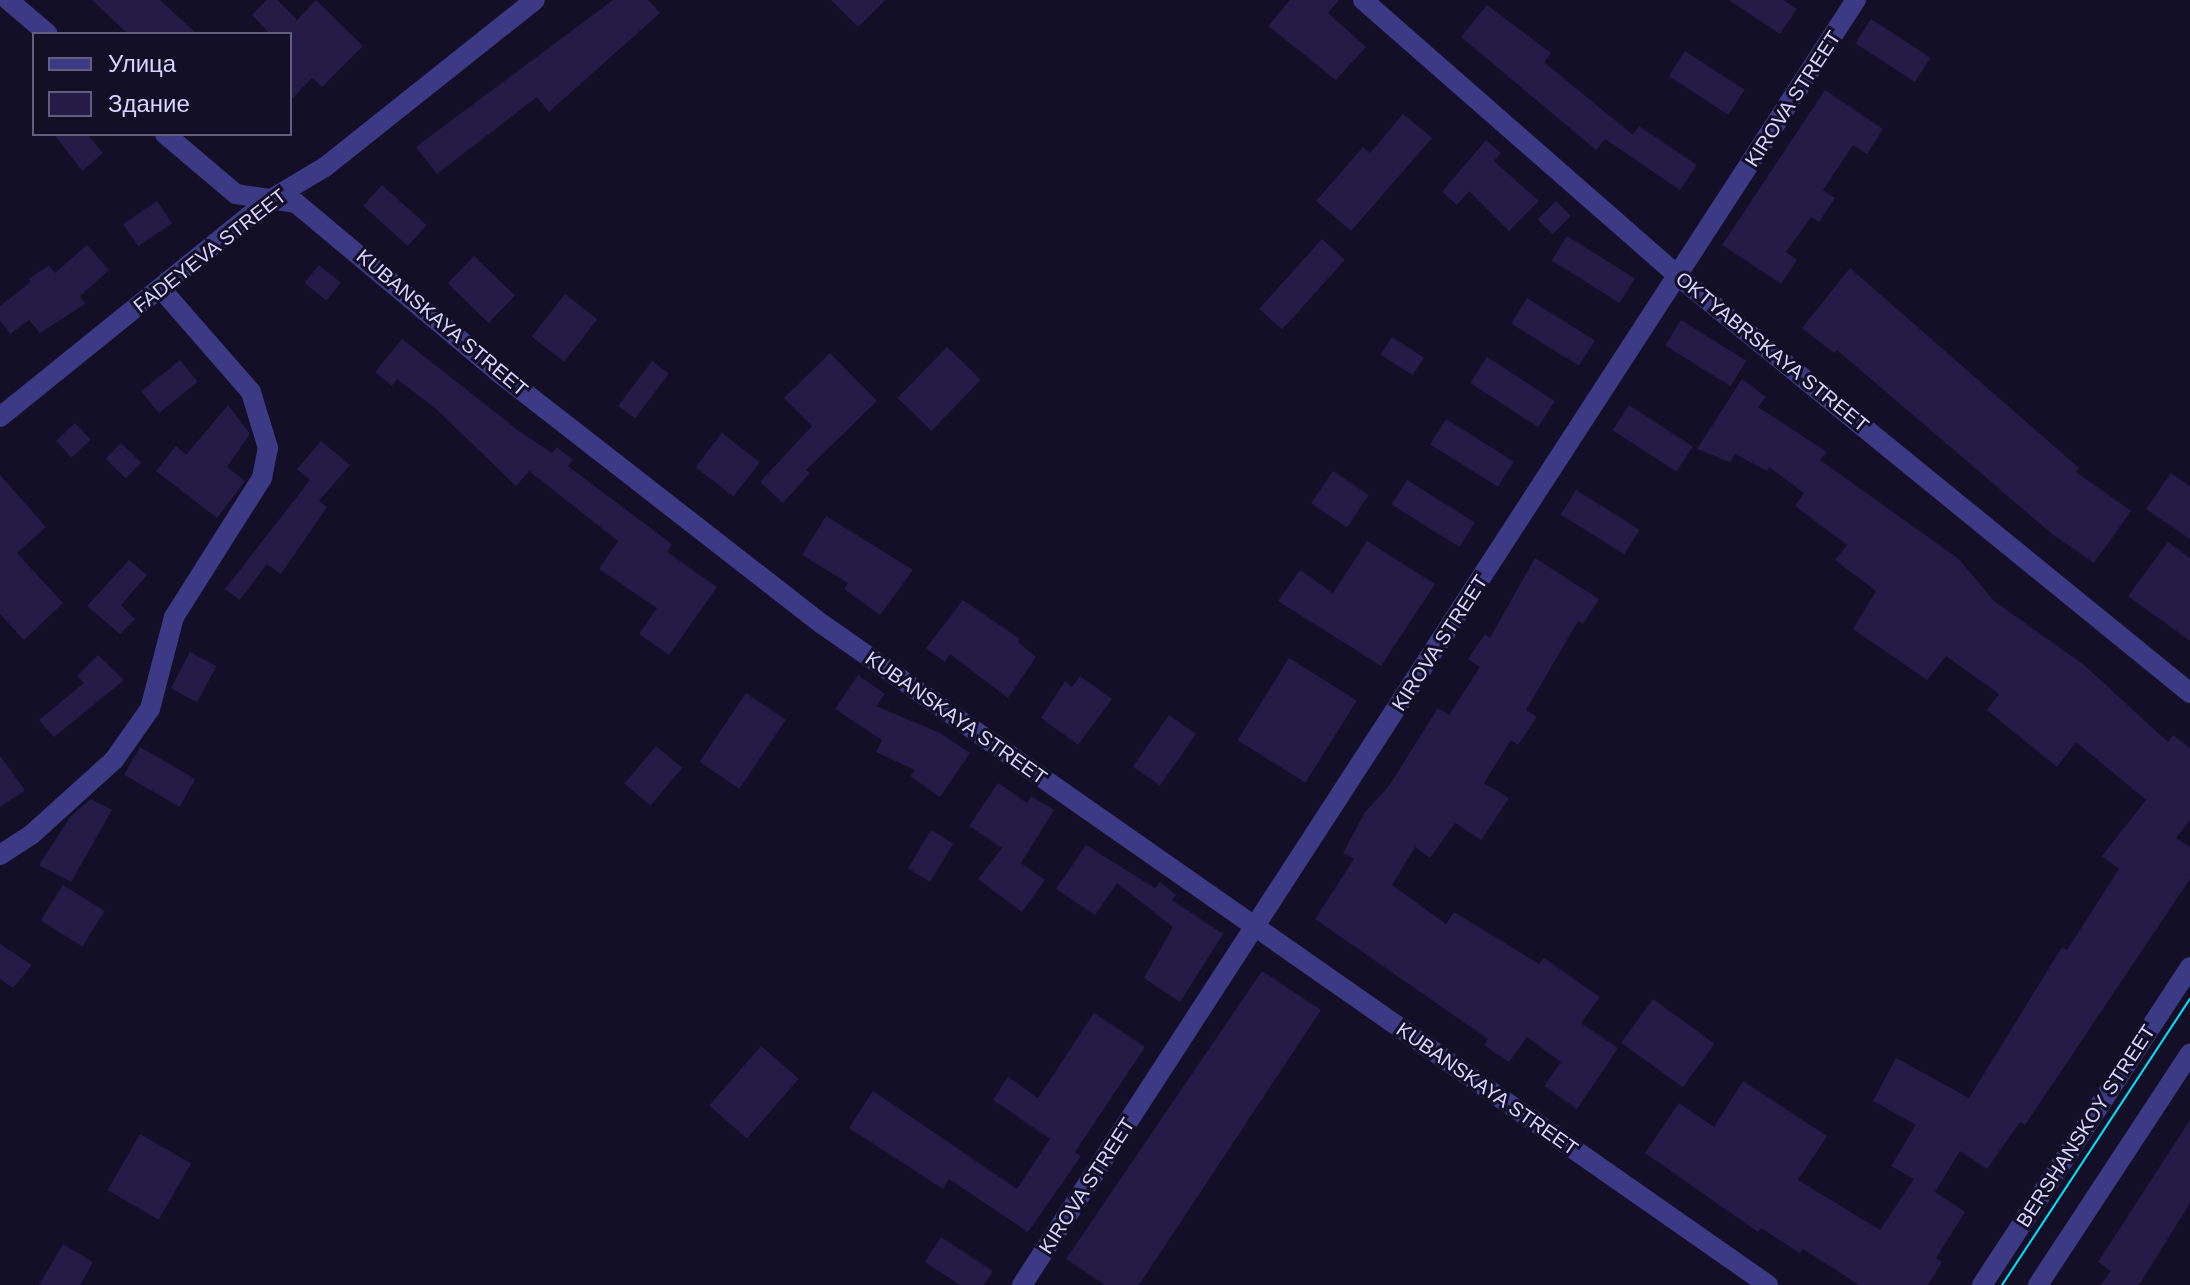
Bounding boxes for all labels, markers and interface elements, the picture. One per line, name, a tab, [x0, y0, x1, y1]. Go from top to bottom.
street label: KIROVA STREET	[1740, 26, 1846, 172]
legend	[32, 32, 292, 136]
text: Улица	[108, 50, 176, 77]
text: Здание	[108, 90, 190, 117]
street label: FADEYEVA STREET	[128, 183, 292, 319]
street label: KUBANSKAYA STREET	[351, 244, 533, 402]
street label: OKTYABRSKAYA STREET	[1670, 266, 1874, 438]
street label: KIROVA STREET	[1387, 570, 1493, 716]
street label: KUBANSKAYA STREET	[860, 646, 1052, 790]
street label: KUBANSKAYA STREET	[1391, 1017, 1583, 1161]
street label: BERSHANSKOY STREET	[2011, 1020, 2161, 1232]
street label: KIROVA STREET	[1034, 1113, 1140, 1259]

